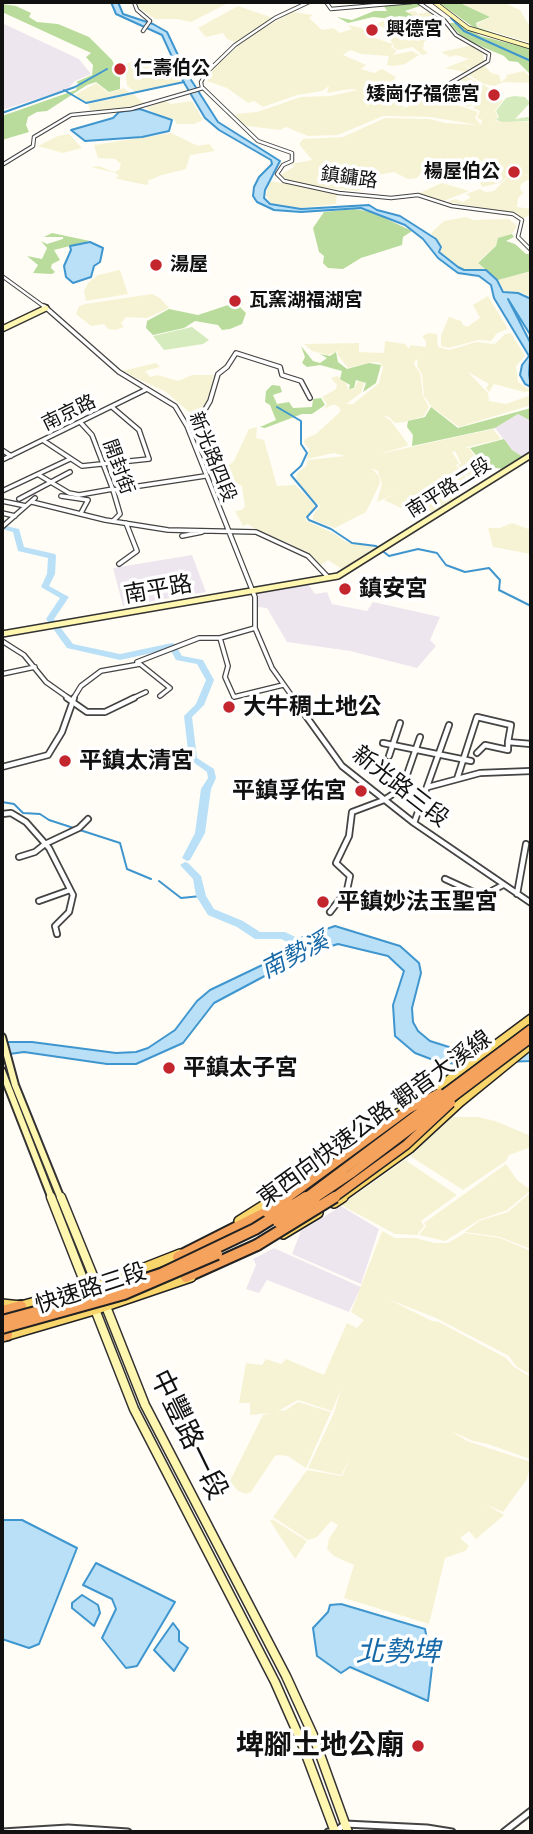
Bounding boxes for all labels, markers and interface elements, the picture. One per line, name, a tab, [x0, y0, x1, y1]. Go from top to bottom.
place label: 興德宮	[386, 19, 443, 41]
marker: 興德宮	[364, 22, 380, 38]
place label: 仁壽伯公	[134, 58, 210, 80]
marker: 仁壽伯公	[112, 61, 128, 77]
place label: 矮崗仔福德宮	[366, 84, 480, 106]
marker: 矮崗仔福德宮	[486, 87, 502, 103]
place label: 楊屋伯公	[424, 161, 500, 183]
street label: 鎮鏞路	[319, 163, 379, 193]
marker: 楊屋伯公	[506, 164, 522, 180]
place label: 湯屋	[170, 254, 208, 276]
marker: 湯屋	[148, 257, 164, 273]
place label: 瓦窯湖福湖宮	[249, 290, 363, 312]
marker: 瓦窯湖福湖宮	[227, 293, 243, 309]
street label: 南京路	[38, 390, 100, 436]
street label: 新光路四段	[184, 409, 240, 505]
street label: 開封街	[98, 436, 138, 498]
street label: 南平路二段	[403, 453, 495, 523]
street label: 南平路	[122, 570, 194, 610]
place label: 鎮安宮	[359, 575, 428, 603]
marker: 鎮安宮	[337, 581, 353, 597]
place label: 大牛稠土地公	[243, 693, 381, 721]
marker: 大牛稠土地公	[221, 699, 237, 715]
street label: 新光路三段	[346, 741, 454, 833]
place label: 平鎮太清宮	[79, 747, 194, 775]
marker: 平鎮太清宮	[57, 753, 73, 769]
place label: 平鎮孚佑宮	[232, 777, 347, 805]
marker: 平鎮孚佑宮	[353, 783, 369, 799]
place label: 平鎮妙法玉聖宮	[337, 888, 498, 916]
marker: 平鎮妙法玉聖宮	[315, 894, 331, 910]
water label: 南勢溪	[256, 927, 334, 985]
street label: 東西向快速公路 觀音大溪線	[253, 1025, 497, 1213]
place label: 平鎮太子宮	[183, 1054, 298, 1082]
marker: 平鎮太子宮	[161, 1060, 177, 1076]
street label: 快速路三段	[32, 1258, 150, 1320]
street label: 中豐路一段	[142, 1365, 234, 1505]
water label: 北勢埤	[356, 1636, 440, 1670]
place label: 埤腳土地公廟	[236, 1729, 404, 1763]
marker: 埤腳土地公廟	[410, 1738, 426, 1754]

